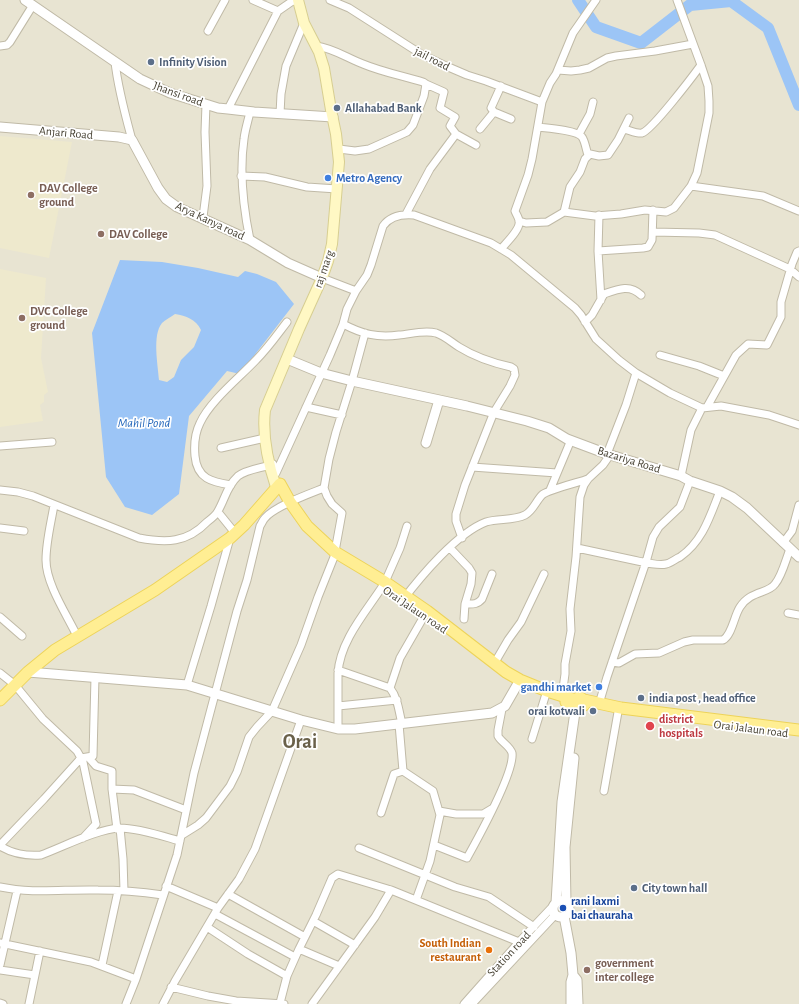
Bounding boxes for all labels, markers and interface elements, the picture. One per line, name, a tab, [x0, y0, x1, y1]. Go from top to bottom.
street label: jail road	[412, 44, 452, 74]
place label: Infinity Vision	[159, 55, 227, 69]
marker: Infinity Vision	[146, 57, 156, 67]
street label: Jhansi road	[151, 78, 205, 110]
place label: Allahabad Bank	[345, 101, 422, 115]
marker: Allahabad Bank	[332, 103, 342, 113]
street label: Anjari Road	[38, 123, 94, 143]
place label: Metro Agency	[336, 171, 402, 185]
marker: Metro Agency	[323, 173, 333, 183]
place label: DAV College ground	[39, 181, 98, 209]
marker: DAV College ground	[26, 190, 36, 200]
street label: Arya Kanya road	[173, 199, 247, 243]
place label: DAV College	[109, 227, 168, 241]
marker: DAV College	[96, 229, 106, 239]
street label: raj marg	[311, 248, 337, 290]
place label: DVC College ground	[30, 304, 88, 332]
marker: DVC College ground	[17, 313, 27, 323]
water label: Mahil Pond	[118, 415, 170, 431]
street label: Bazariya Road	[596, 444, 662, 476]
street label: Orai Jalaun road	[380, 583, 450, 637]
place label: gandhi market	[521, 680, 591, 694]
marker: gandhi market	[594, 682, 604, 692]
place label: india post , head office	[649, 691, 756, 705]
marker: india post , head office	[636, 693, 646, 703]
place label: orai kotwali	[528, 704, 585, 718]
marker: orai kotwali	[588, 706, 598, 716]
place label: district hospitals	[659, 712, 703, 740]
street label: Orai Jalaun road	[713, 717, 789, 741]
marker: district hospitals	[644, 720, 656, 732]
district label: Orai	[283, 730, 317, 754]
place label: City town hall	[642, 881, 707, 895]
marker: City town hall	[629, 883, 639, 893]
place label: rani laxmi bai chauraha	[571, 894, 633, 922]
marker: rani laxmi bai chauraha	[558, 903, 568, 913]
street label: Station road	[484, 928, 534, 980]
place label: South Indian restaurant	[419, 936, 481, 964]
marker: South Indian restaurant	[484, 945, 494, 955]
place label: government inter college	[595, 956, 654, 984]
marker: government inter college	[582, 965, 592, 975]

